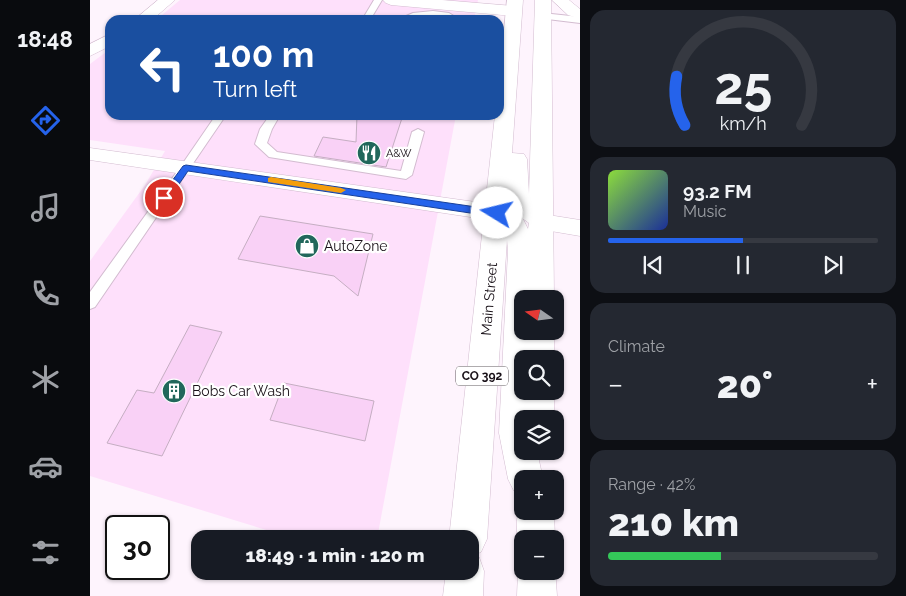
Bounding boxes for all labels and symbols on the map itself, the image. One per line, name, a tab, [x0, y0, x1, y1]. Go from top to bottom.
restaurant icon: A&W	[356, 140, 382, 166]
place label: A&W	[386, 147, 412, 160]
pin	[143, 177, 185, 219]
position arrow	[470, 186, 522, 238]
shop icon: AutoZone	[294, 233, 320, 259]
place label: AutoZone	[324, 238, 388, 254]
street label: Main Street	[478, 261, 500, 336]
north arrow	[514, 290, 564, 340]
road number: CO 392	[456, 366, 508, 386]
building icon: Bobs Car Wash	[161, 378, 187, 404]
place label: Bobs Car Wash	[192, 383, 290, 399]
speed limit sign: 30	[105, 515, 170, 580]

